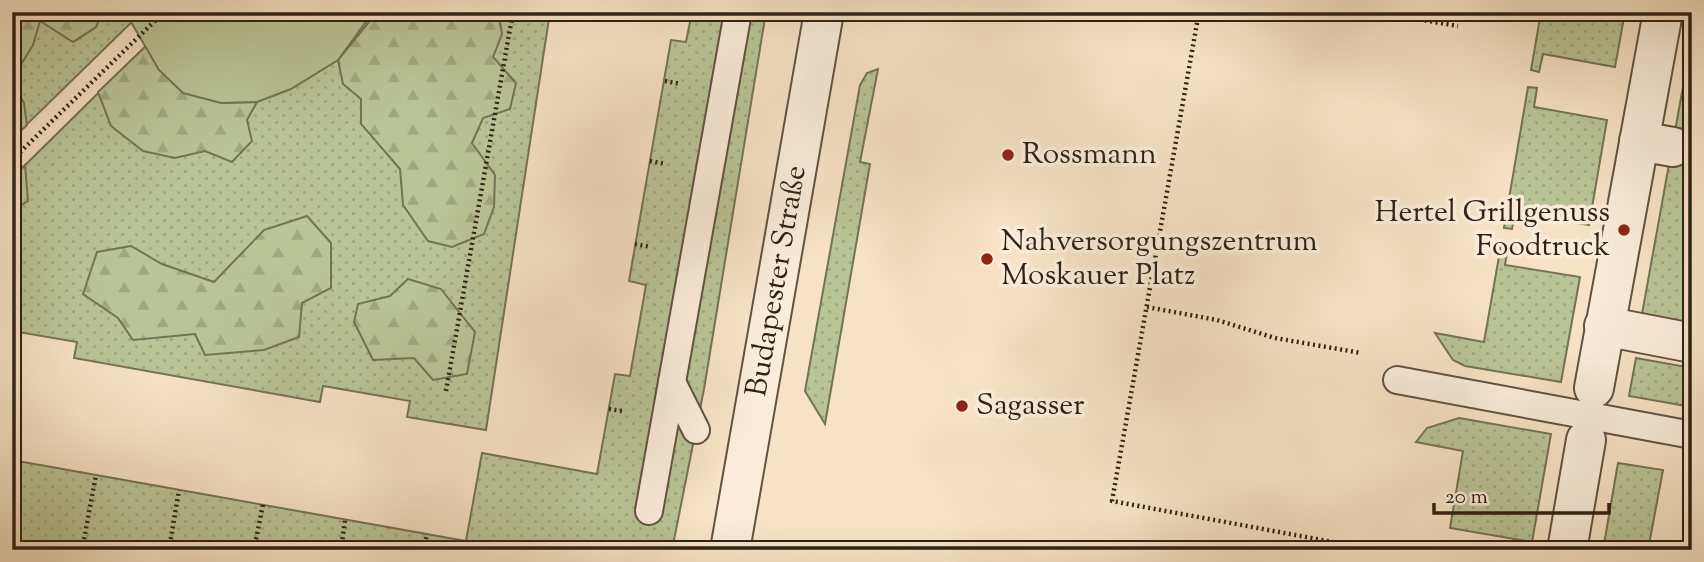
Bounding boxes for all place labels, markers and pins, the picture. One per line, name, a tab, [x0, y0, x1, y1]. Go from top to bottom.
place label: Rossmann	[1022, 134, 1157, 177]
marker: Rossmann	[1000, 147, 1016, 163]
place label: Hertel Grillgenuss Foodtruck	[1375, 192, 1610, 269]
place label: Nahversorgungszentrum Moskauer Platz	[1001, 221, 1318, 298]
marker: Hertel Grillgenuss Foodtruck	[1616, 222, 1632, 238]
marker: Nahversorgungszentrum Moskauer Platz	[979, 251, 995, 267]
place label: Sagasser	[976, 385, 1085, 428]
marker: Sagasser	[954, 398, 970, 414]

